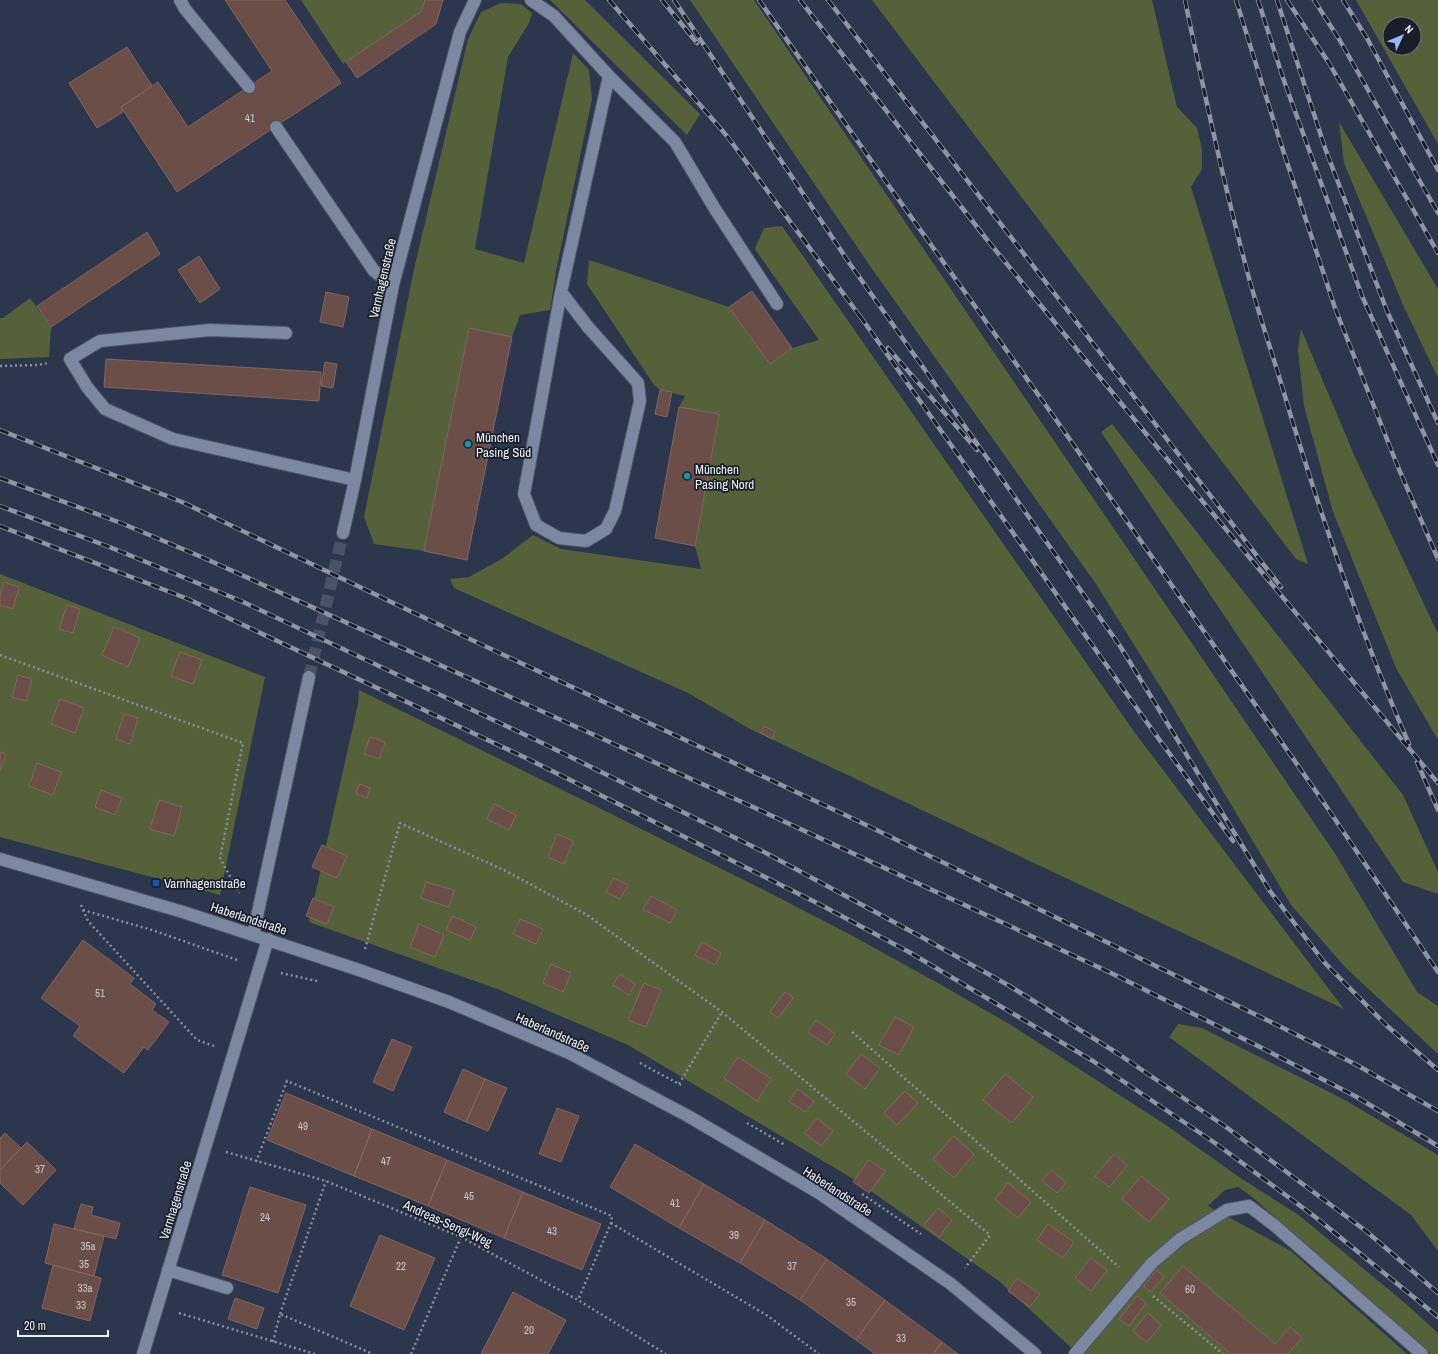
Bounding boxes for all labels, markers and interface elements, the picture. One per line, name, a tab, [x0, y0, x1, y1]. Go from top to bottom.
north arrow	[1382, 16, 1422, 56]
text: N	[1402, 22, 1416, 36]
house number: 41	[245, 111, 255, 125]
street label: Varnhagenstraße	[365, 236, 400, 320]
place label: München Pasing Süd	[476, 429, 531, 461]
marker: München Pasing Süd	[463, 439, 473, 449]
place label: München Pasing Nord	[695, 461, 754, 493]
marker: München Pasing Nord	[682, 471, 692, 481]
place label: Varnhagenstraße	[164, 875, 246, 892]
marker: Varnhagenstraße	[151, 878, 161, 888]
street label: Haberlandstraße	[208, 898, 289, 939]
house number: 51	[95, 986, 105, 1000]
street label: Haberlandstraße	[513, 1009, 593, 1056]
house number: 49	[298, 1119, 308, 1133]
house number: 47	[381, 1154, 391, 1168]
street label: Varnhagenstraße	[155, 1159, 196, 1242]
house number: 37	[35, 1162, 45, 1176]
street label: Haberlandstraße	[800, 1163, 876, 1220]
house number: 45	[464, 1189, 474, 1203]
street label: Andreas-Sengl-Weg	[400, 1196, 495, 1251]
house number: 41	[670, 1196, 680, 1210]
house number: 24	[260, 1210, 270, 1224]
house number: 43	[547, 1224, 557, 1238]
house number: 39	[729, 1228, 739, 1242]
house number: 35a	[80, 1239, 96, 1253]
house number: 35	[79, 1257, 89, 1271]
house number: 22	[396, 1259, 406, 1273]
house number: 37	[787, 1259, 797, 1273]
house number: 33a	[77, 1281, 93, 1295]
house number: 60	[1185, 1282, 1195, 1296]
house number: 35	[846, 1295, 856, 1309]
house number: 33	[76, 1298, 86, 1312]
scale bar	[18, 1312, 108, 1338]
text: 20 m	[24, 1318, 46, 1334]
house number: 20	[524, 1323, 534, 1337]
house number: 33	[896, 1331, 906, 1345]

